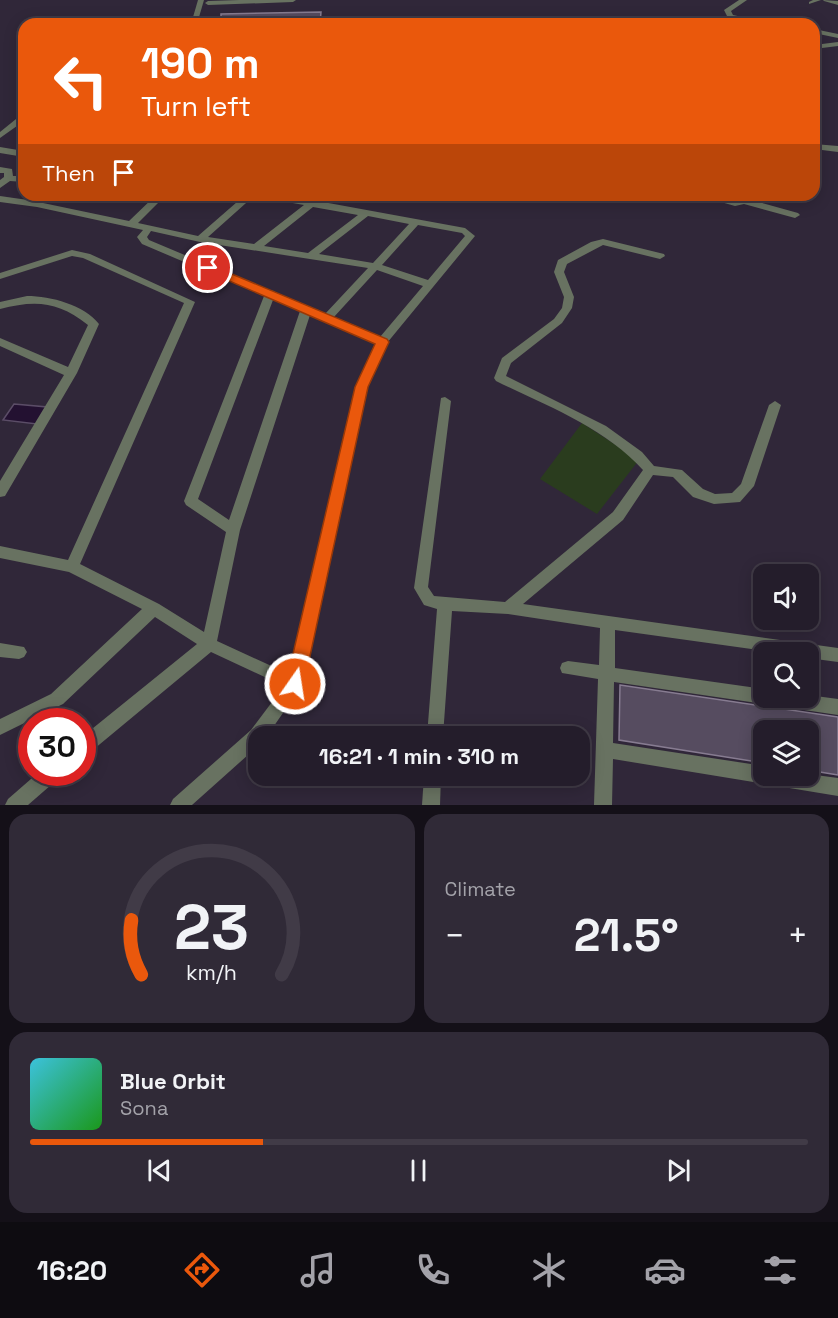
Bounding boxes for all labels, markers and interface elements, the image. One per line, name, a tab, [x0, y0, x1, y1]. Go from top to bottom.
text: 190 m	[141, 37, 260, 90]
icon: left	[42, 42, 120, 120]
text: Turn left	[141, 89, 251, 124]
icon: arrive	[107, 156, 140, 189]
text: Then	[42, 159, 95, 187]
pin	[182, 242, 233, 293]
icon: arrive	[191, 251, 224, 284]
map controls	[753, 564, 819, 786]
button: sound	[753, 564, 819, 630]
button: search	[753, 642, 819, 708]
position arrow	[263, 652, 327, 716]
speed limit sign: 30	[18, 708, 96, 786]
button: layers	[753, 720, 819, 786]
text: 16:21 · 1 min · 310 m	[319, 742, 519, 770]
text: Climate	[445, 876, 516, 902]
text: 23	[174, 888, 249, 967]
text: 21.5°	[574, 907, 679, 964]
text: −	[445, 915, 465, 957]
text: +	[788, 915, 808, 957]
text: km/h	[186, 960, 237, 987]
text: Blue Orbit	[120, 1067, 226, 1095]
text: Sona	[120, 1095, 168, 1121]
icon: previous	[143, 1154, 176, 1187]
icon: pause	[402, 1154, 435, 1187]
icon: next	[662, 1154, 695, 1187]
icon: directions	[181, 1249, 223, 1291]
icon: music	[297, 1249, 339, 1291]
icon: phone	[412, 1249, 454, 1291]
icon: climate	[528, 1249, 570, 1291]
icon: car	[644, 1249, 686, 1291]
icon: filters	[759, 1249, 801, 1291]
text: 16:20	[37, 1253, 107, 1288]

